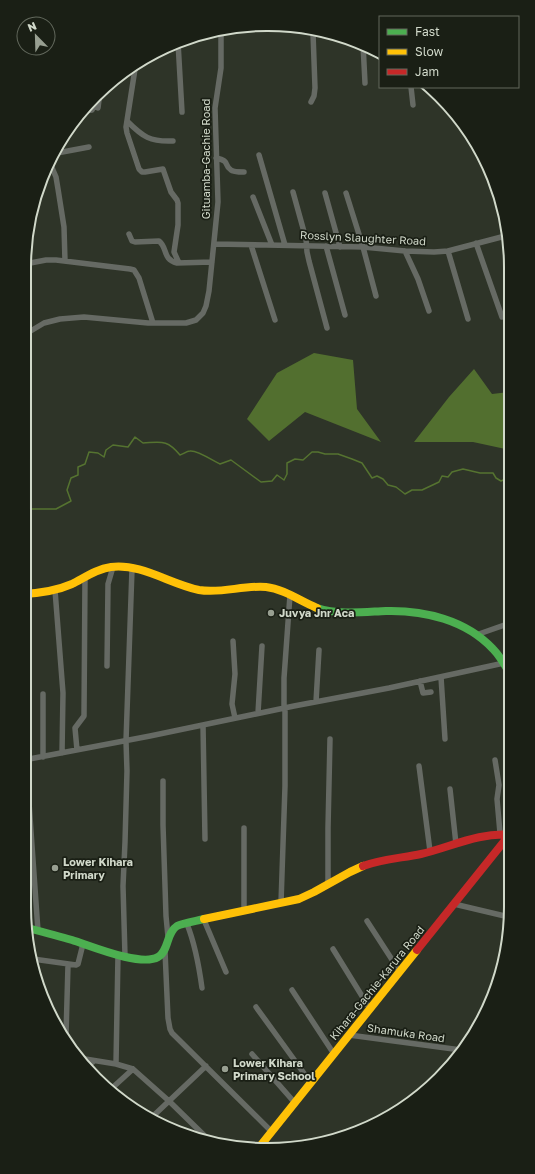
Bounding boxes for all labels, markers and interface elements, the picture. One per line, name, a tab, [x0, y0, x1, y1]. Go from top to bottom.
north arrow	[16, 16, 56, 56]
legend	[379, 16, 519, 88]
text: N	[26, 19, 38, 34]
text: Fast	[415, 24, 440, 39]
text: Slow	[415, 44, 443, 59]
text: Jam	[415, 64, 439, 79]
street label: Gituamba-Gachie Road	[199, 99, 212, 219]
street label: Rosslyn Slaughter Road	[300, 228, 426, 247]
place label: Juvya Jnr Aca	[279, 606, 354, 619]
marker: Juvya Jnr Aca	[266, 608, 276, 618]
place label: Lower Kihara Primary	[63, 855, 133, 881]
marker: Lower Kihara Primary	[50, 863, 60, 873]
street label: Kihara-Gachie-Karura Road	[327, 923, 427, 1042]
street label: Shamuka Road	[366, 1021, 446, 1044]
place label: Lower Kihara Primary School	[233, 1056, 315, 1082]
marker: Lower Kihara Primary School	[220, 1064, 230, 1074]

